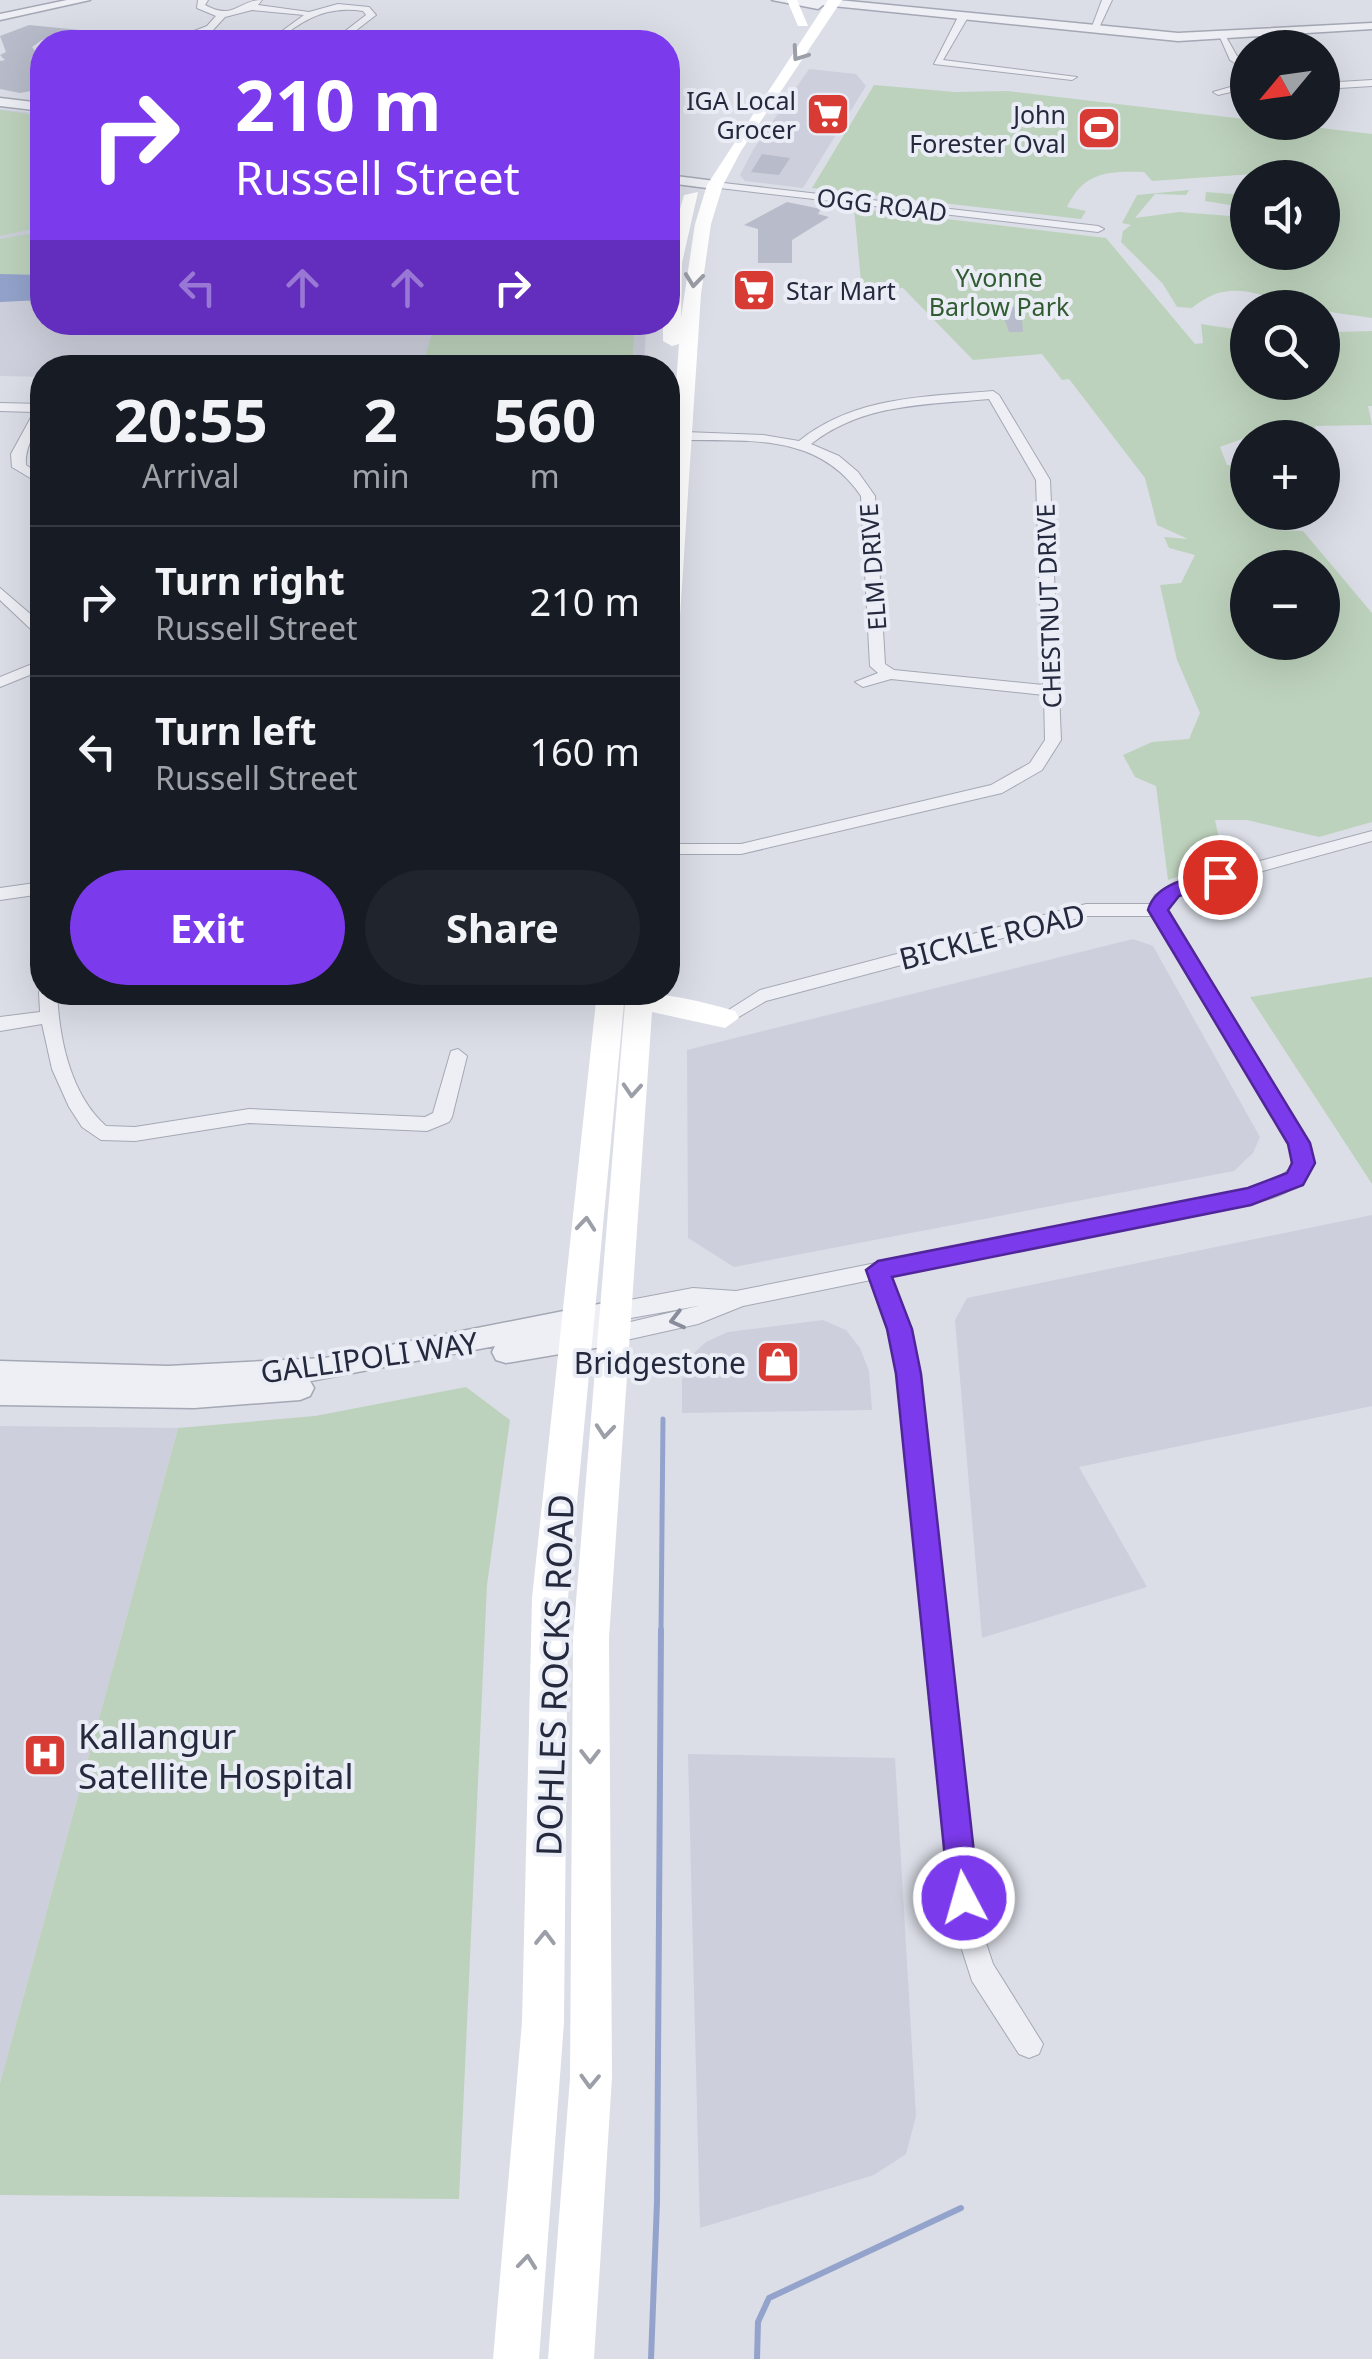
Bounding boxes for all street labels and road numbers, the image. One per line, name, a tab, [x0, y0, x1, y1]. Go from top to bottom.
street label: OGG ROAD	[815, 179, 949, 229]
street label: ELM DRIVE	[851, 502, 893, 632]
street label: CHESTNUT DRIVE	[1027, 503, 1069, 709]
street label: BICKLE ROAD	[895, 893, 1089, 979]
street label: GALLIPOLI WAY	[258, 1321, 480, 1393]
street label: DOHLES ROCKS ROAD	[524, 1493, 584, 1857]

